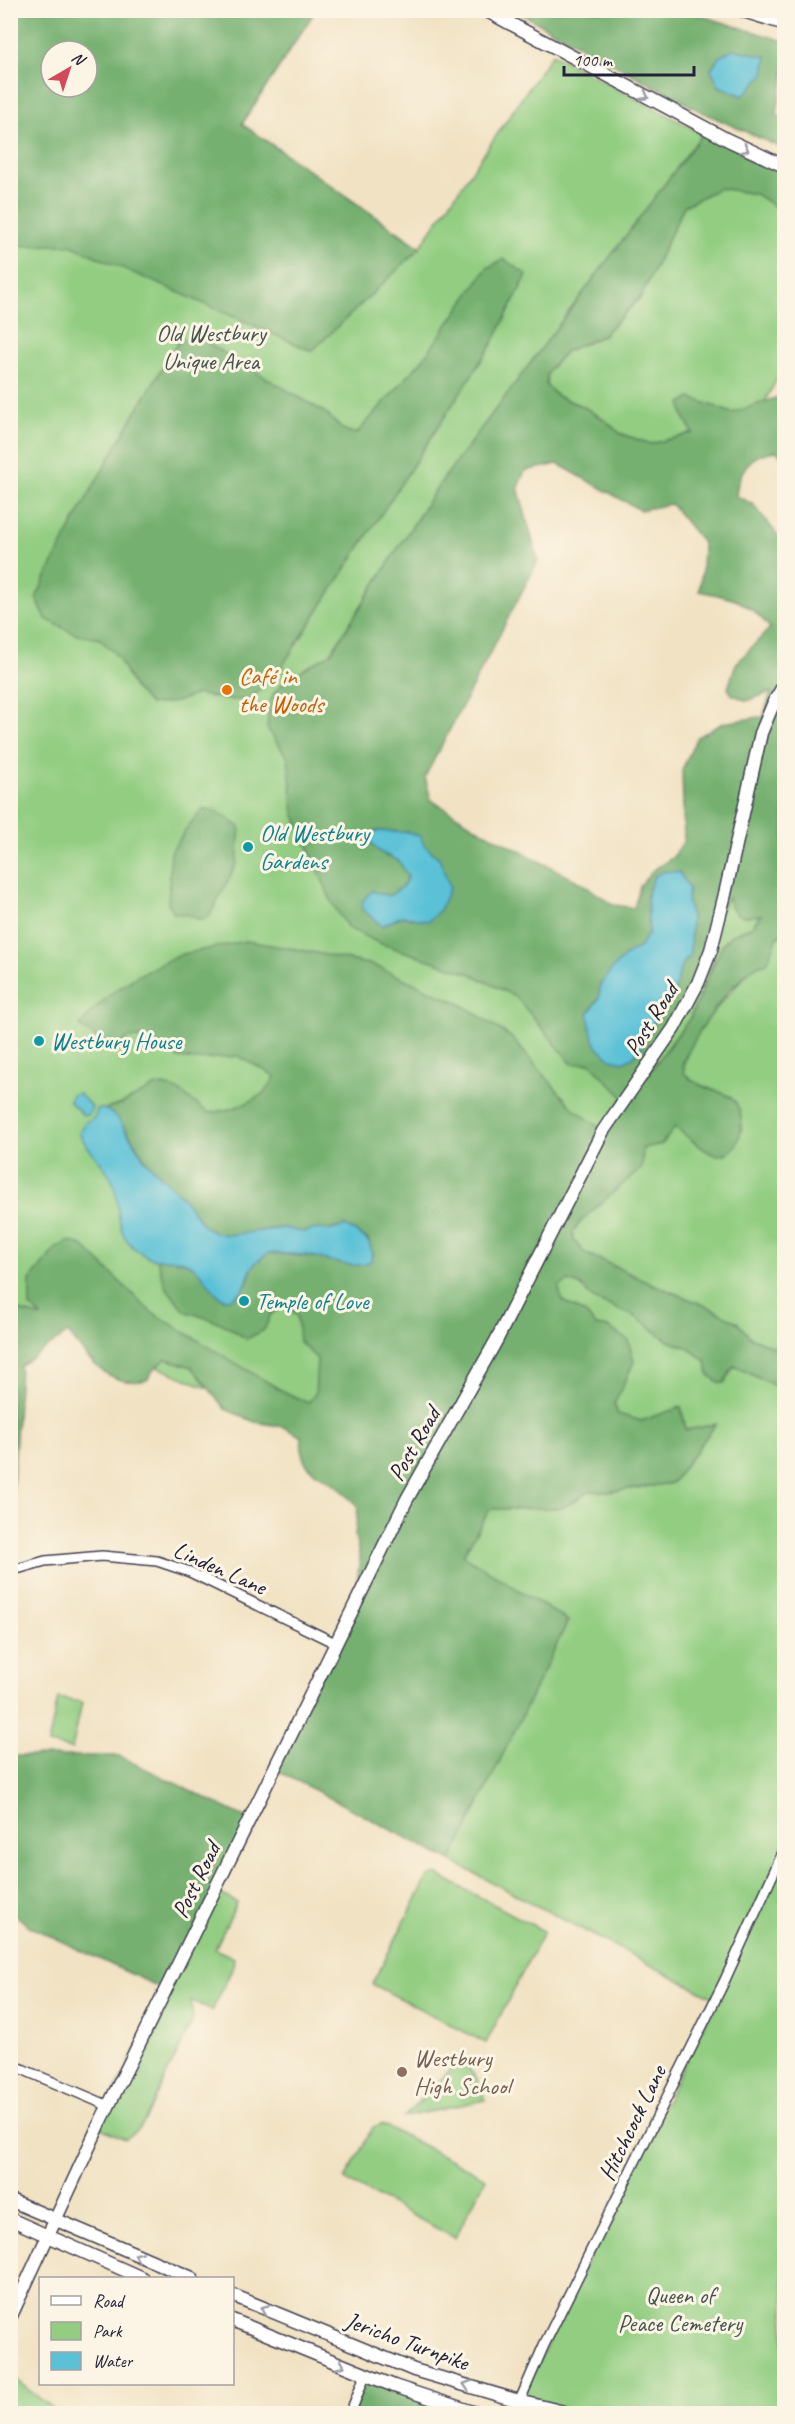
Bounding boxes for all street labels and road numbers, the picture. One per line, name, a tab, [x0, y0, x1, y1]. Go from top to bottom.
street label: Post Road	[617, 974, 687, 1061]
street label: Post Road	[381, 1399, 449, 1486]
street label: Linden Lane	[169, 1534, 273, 1603]
street label: Post Road	[165, 1834, 229, 1923]
street label: Hitchcock Lane	[591, 2059, 674, 2185]
street label: Jericho Turnpike	[340, 2305, 475, 2378]

